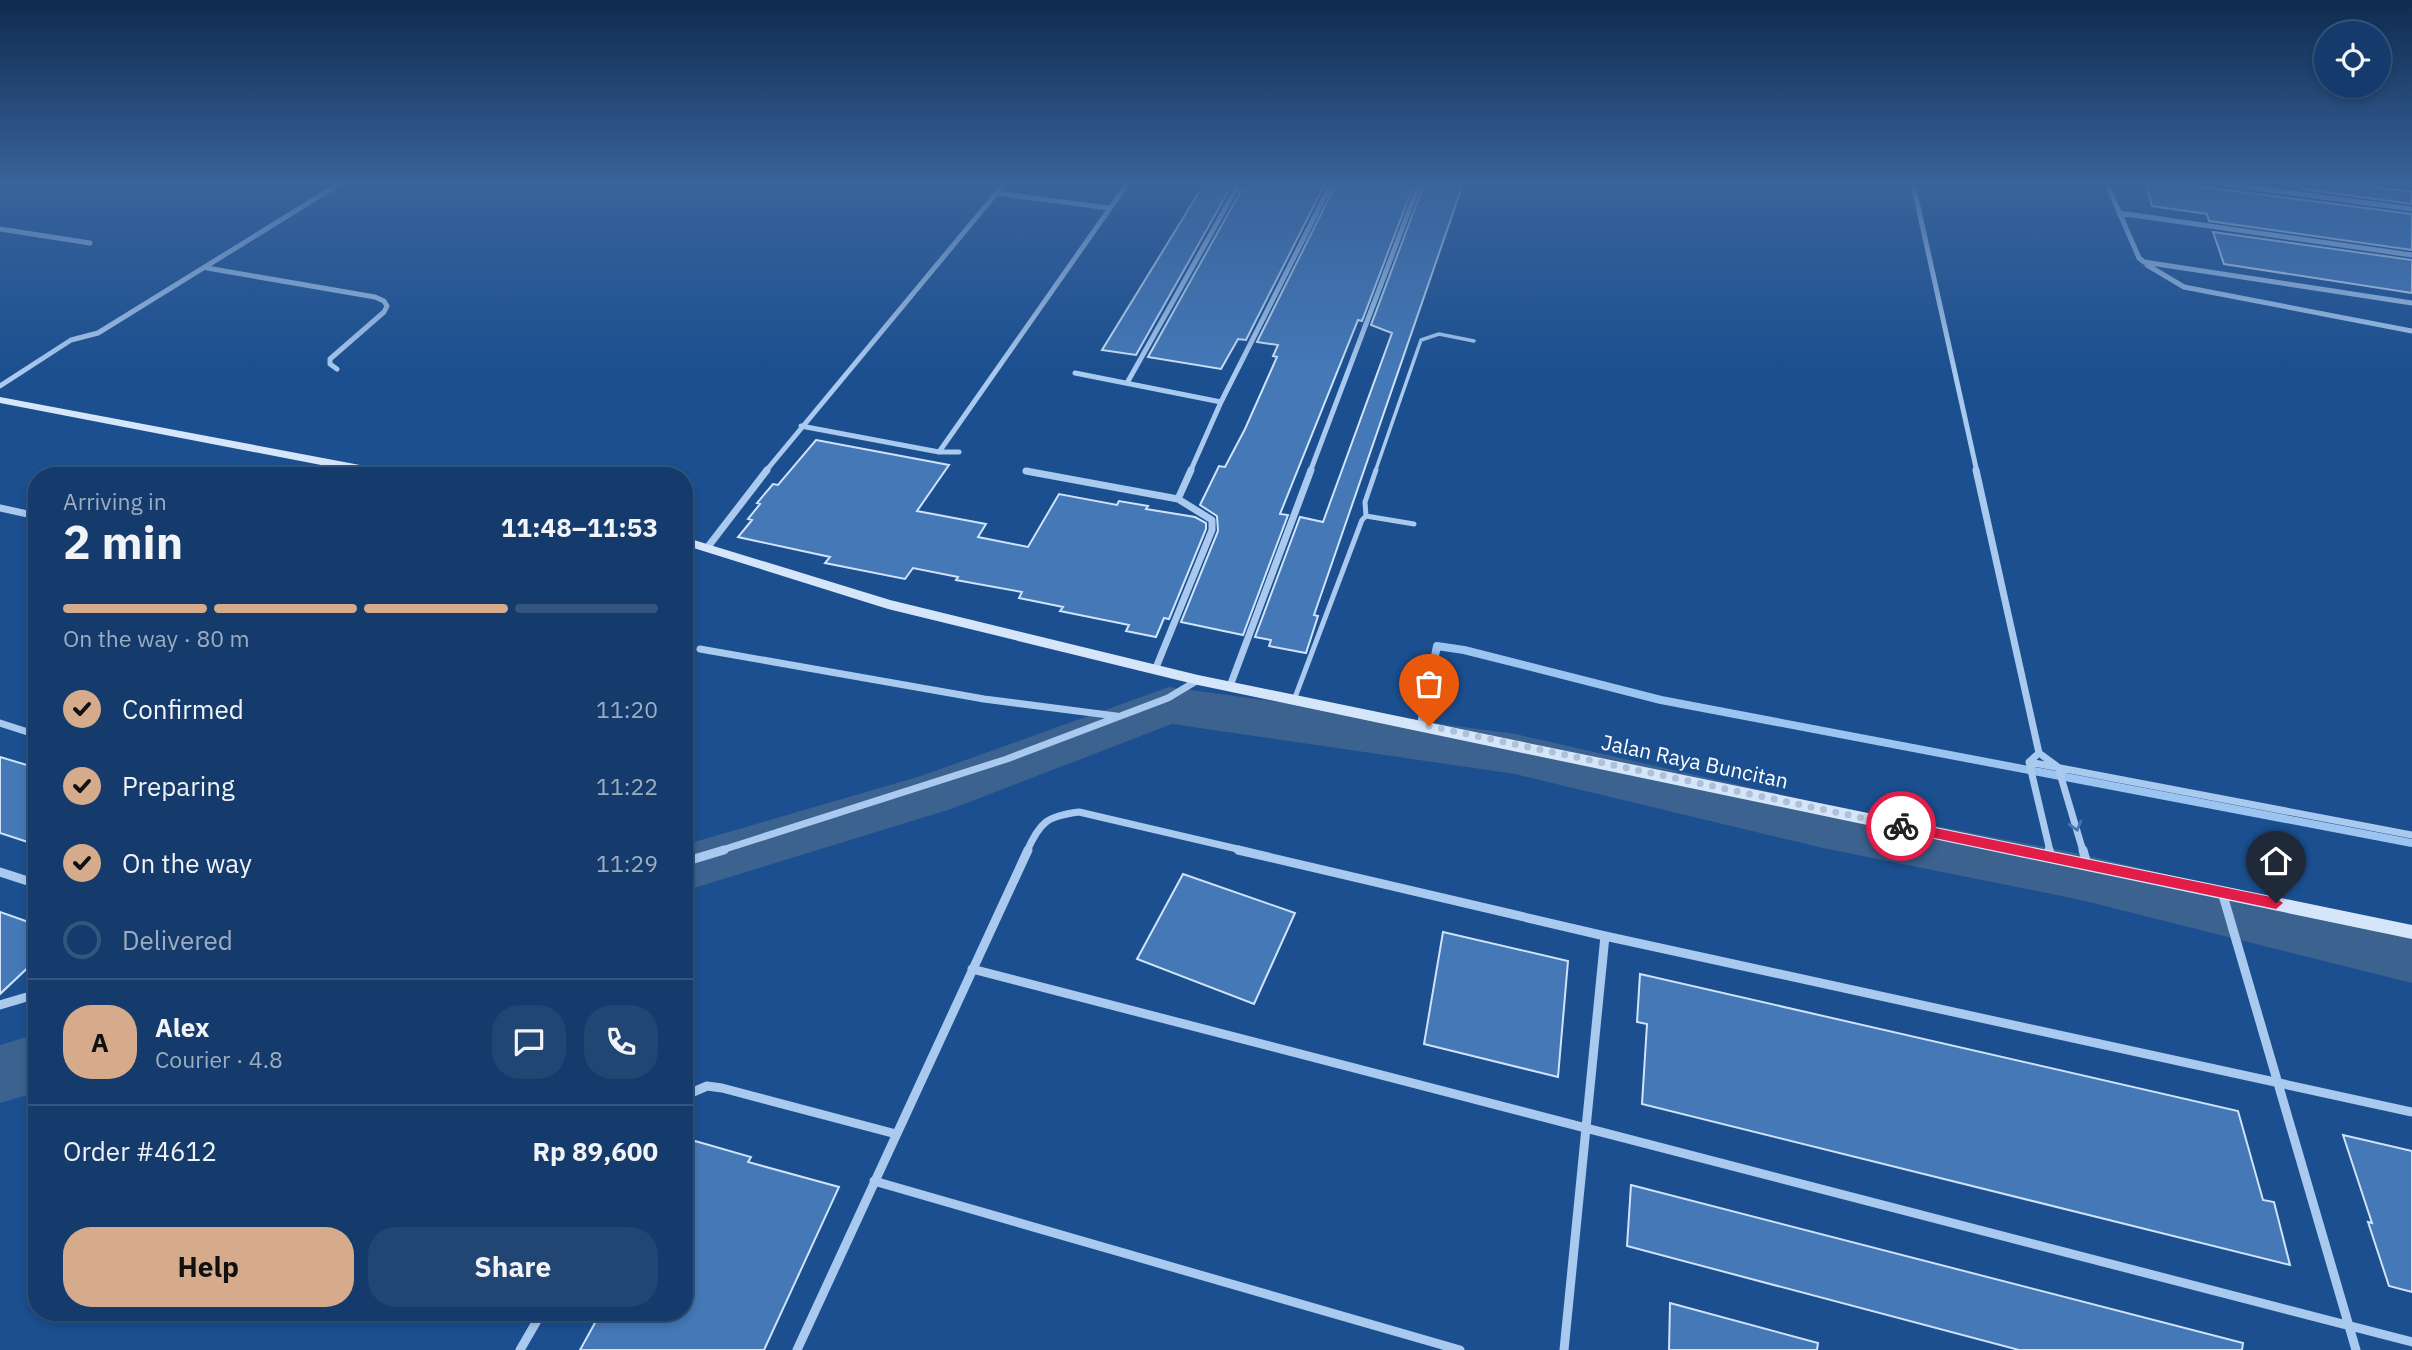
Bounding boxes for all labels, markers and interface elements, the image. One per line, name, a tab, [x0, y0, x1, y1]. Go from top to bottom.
map controls	[2314, 21, 2391, 98]
button: locate	[2314, 21, 2391, 98]
text: Arriving in	[63, 486, 167, 516]
text: 11:48–11:53	[501, 510, 658, 544]
text: 2 min	[63, 512, 183, 572]
text: On the way · 80 m	[63, 623, 250, 653]
pin	[1399, 654, 1459, 726]
icon: bag	[1410, 665, 1448, 703]
icon: check	[63, 690, 101, 728]
text: Confirmed	[122, 692, 244, 726]
text: 11:20	[596, 694, 658, 724]
street label: Jalan Raya Buncitan	[1599, 728, 1791, 794]
icon: check	[63, 767, 101, 805]
text: Preparing	[122, 769, 235, 803]
text: 11:22	[596, 771, 658, 801]
courier	[1866, 791, 1936, 861]
icon: bike	[1882, 807, 1920, 845]
one-way arrow	[2067, 820, 2082, 832]
pin	[2246, 831, 2306, 903]
icon: home	[2257, 842, 2295, 880]
icon: check	[63, 844, 101, 882]
text: On the way	[122, 846, 252, 880]
text: 11:29	[596, 848, 658, 878]
text: Delivered	[122, 923, 233, 957]
button: chat	[492, 1005, 566, 1079]
button: phone	[584, 1005, 658, 1079]
text: Alex	[155, 1010, 209, 1044]
text: A	[91, 1025, 109, 1059]
text: Courier · 4.8	[155, 1044, 283, 1074]
text: Order #4612	[63, 1134, 217, 1168]
text: Rp 89,600	[532, 1134, 658, 1168]
button: Help	[63, 1227, 354, 1307]
button: Share	[368, 1227, 658, 1307]

